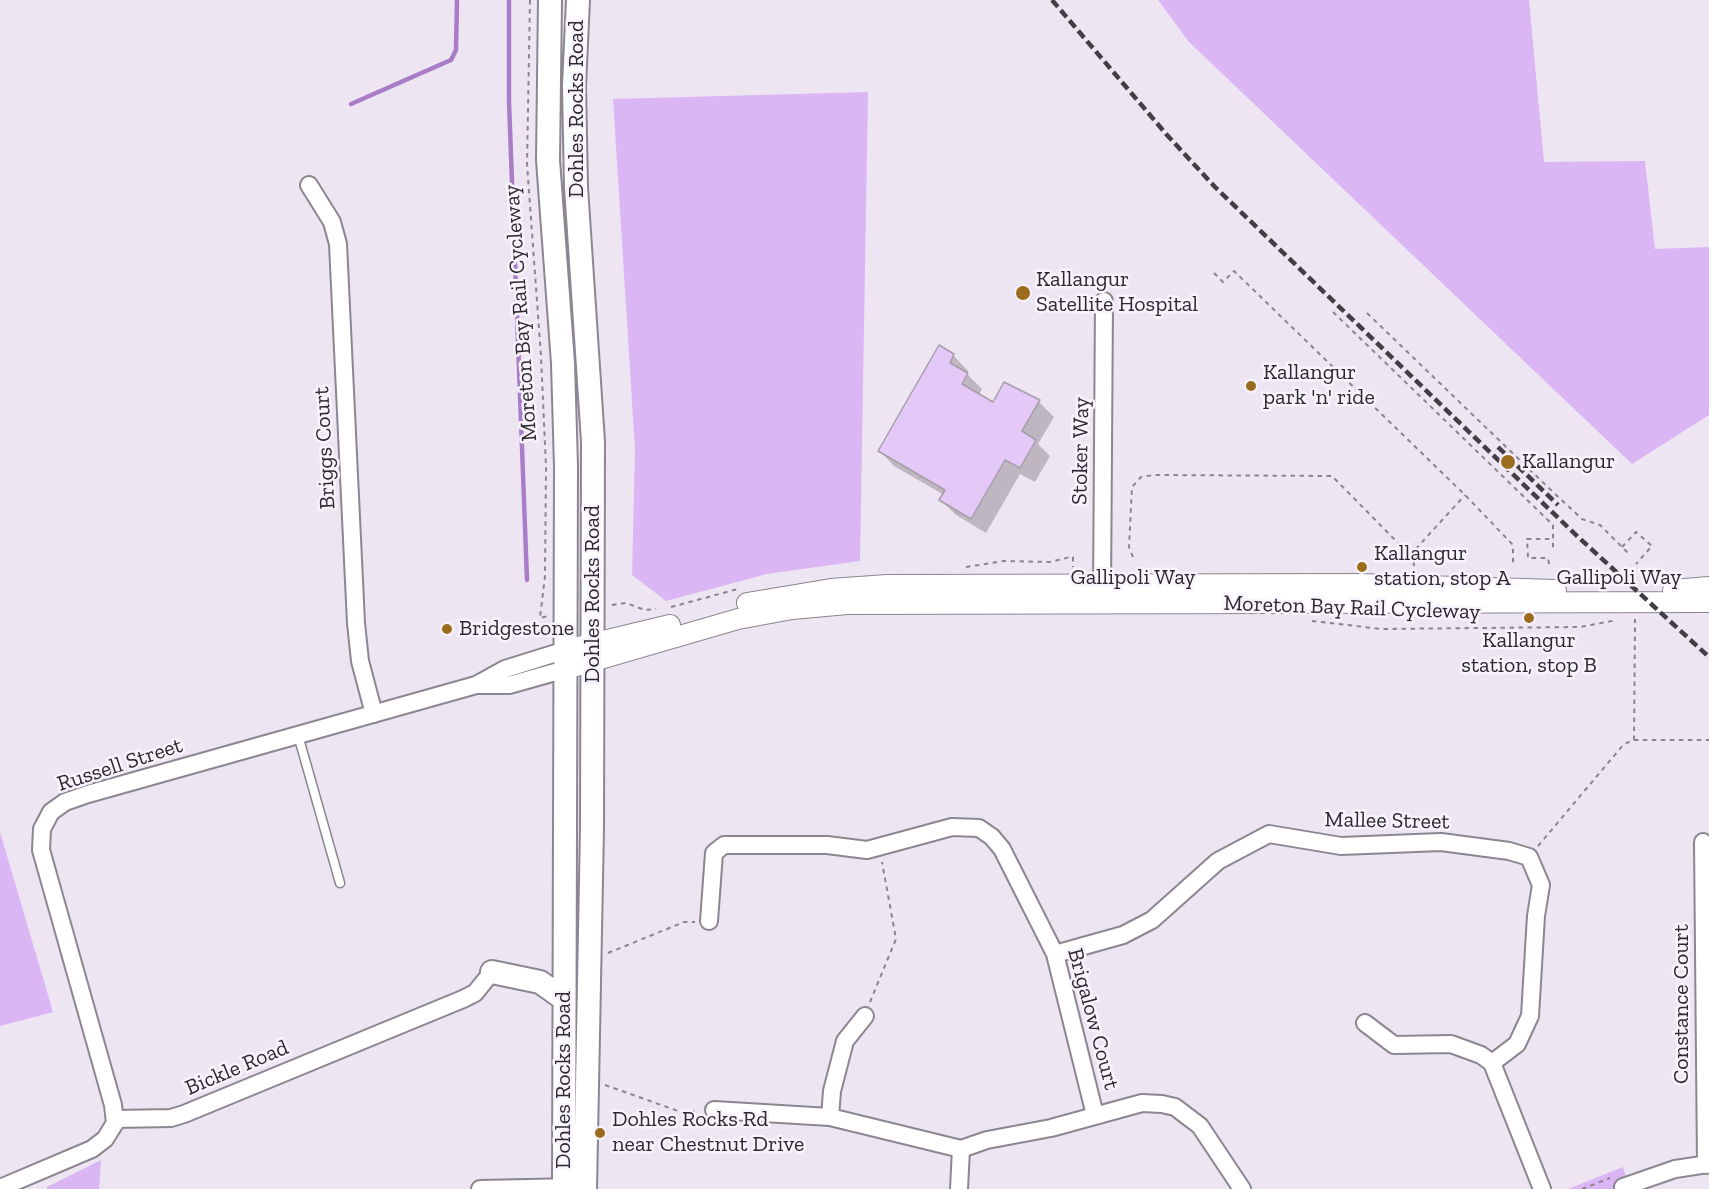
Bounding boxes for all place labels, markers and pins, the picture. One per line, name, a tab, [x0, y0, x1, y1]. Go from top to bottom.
place label: Kallangur Satellite Hospital	[1036, 267, 1198, 318]
marker: Kallangur Satellite Hospital	[1014, 284, 1032, 302]
place label: Kallangur park 'n' ride	[1263, 360, 1375, 412]
marker: Kallangur park 'n' ride	[1244, 379, 1258, 393]
place label: Kallangur	[1522, 449, 1615, 475]
marker: Kallangur	[1499, 453, 1517, 471]
place label: Kallangur station, stop A	[1374, 541, 1510, 592]
marker: Kallangur station, stop A	[1355, 560, 1369, 574]
marker: Kallangur station, stop B	[1522, 611, 1536, 625]
place label: Bridgestone	[459, 616, 574, 642]
marker: Bridgestone	[440, 622, 454, 636]
place label: Kallangur station, stop B	[1461, 628, 1597, 680]
place label: Dohles Rocks Rd near Chestnut Drive	[612, 1107, 804, 1158]
marker: Dohles Rocks Rd near Chestnut Drive	[593, 1126, 607, 1140]

